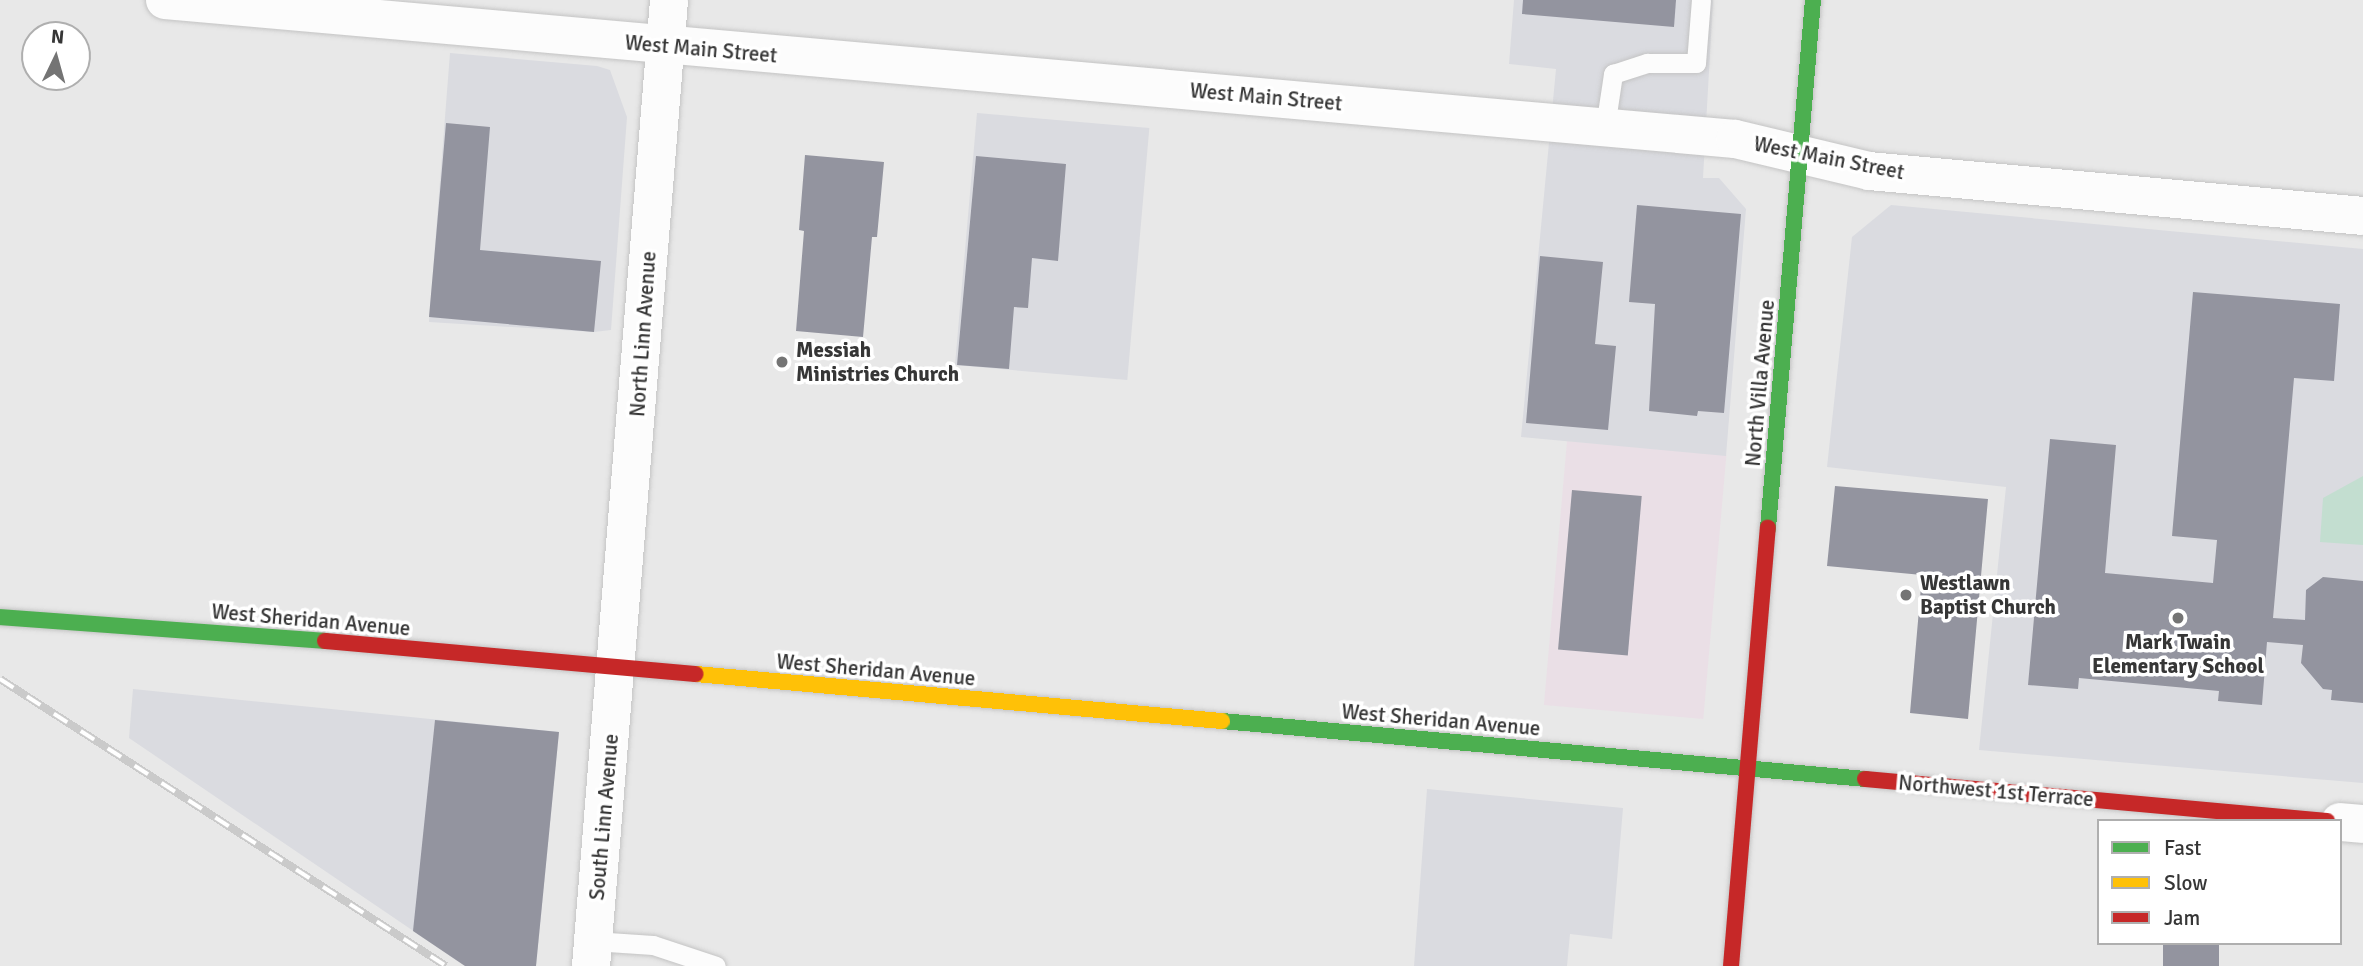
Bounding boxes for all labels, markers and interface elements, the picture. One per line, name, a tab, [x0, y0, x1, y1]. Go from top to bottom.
north arrow	[21, 21, 91, 91]
text: N	[50, 25, 65, 50]
street label: West Main Street	[624, 30, 778, 68]
street label: West Main Street	[1189, 78, 1343, 116]
street label: West Main Street	[1752, 131, 1906, 185]
street label: North Linn Avenue	[625, 250, 661, 418]
street label: North Villa Avenue	[1740, 298, 1780, 468]
place label: Messiah Ministries Church	[796, 337, 959, 387]
marker: Messiah Ministries Church	[774, 354, 790, 370]
place label: Westlawn Baptist Church	[1920, 570, 2056, 620]
marker: Westlawn Baptist Church	[1898, 587, 1914, 603]
street label: West Sheridan Avenue	[210, 599, 412, 641]
marker: Mark Twain Elementary School	[2170, 610, 2186, 626]
place label: Mark Twain Elementary School	[2092, 629, 2264, 679]
street label: West Sheridan Avenue	[775, 649, 977, 691]
street label: West Sheridan Avenue	[1340, 699, 1542, 741]
street label: South Linn Avenue	[584, 733, 624, 901]
street label: Northwest 1st Terrace	[1897, 770, 2095, 812]
legend	[2097, 819, 2342, 945]
text: Fast	[2164, 835, 2201, 861]
text: Slow	[2164, 870, 2208, 896]
text: Jam	[2164, 905, 2200, 931]

